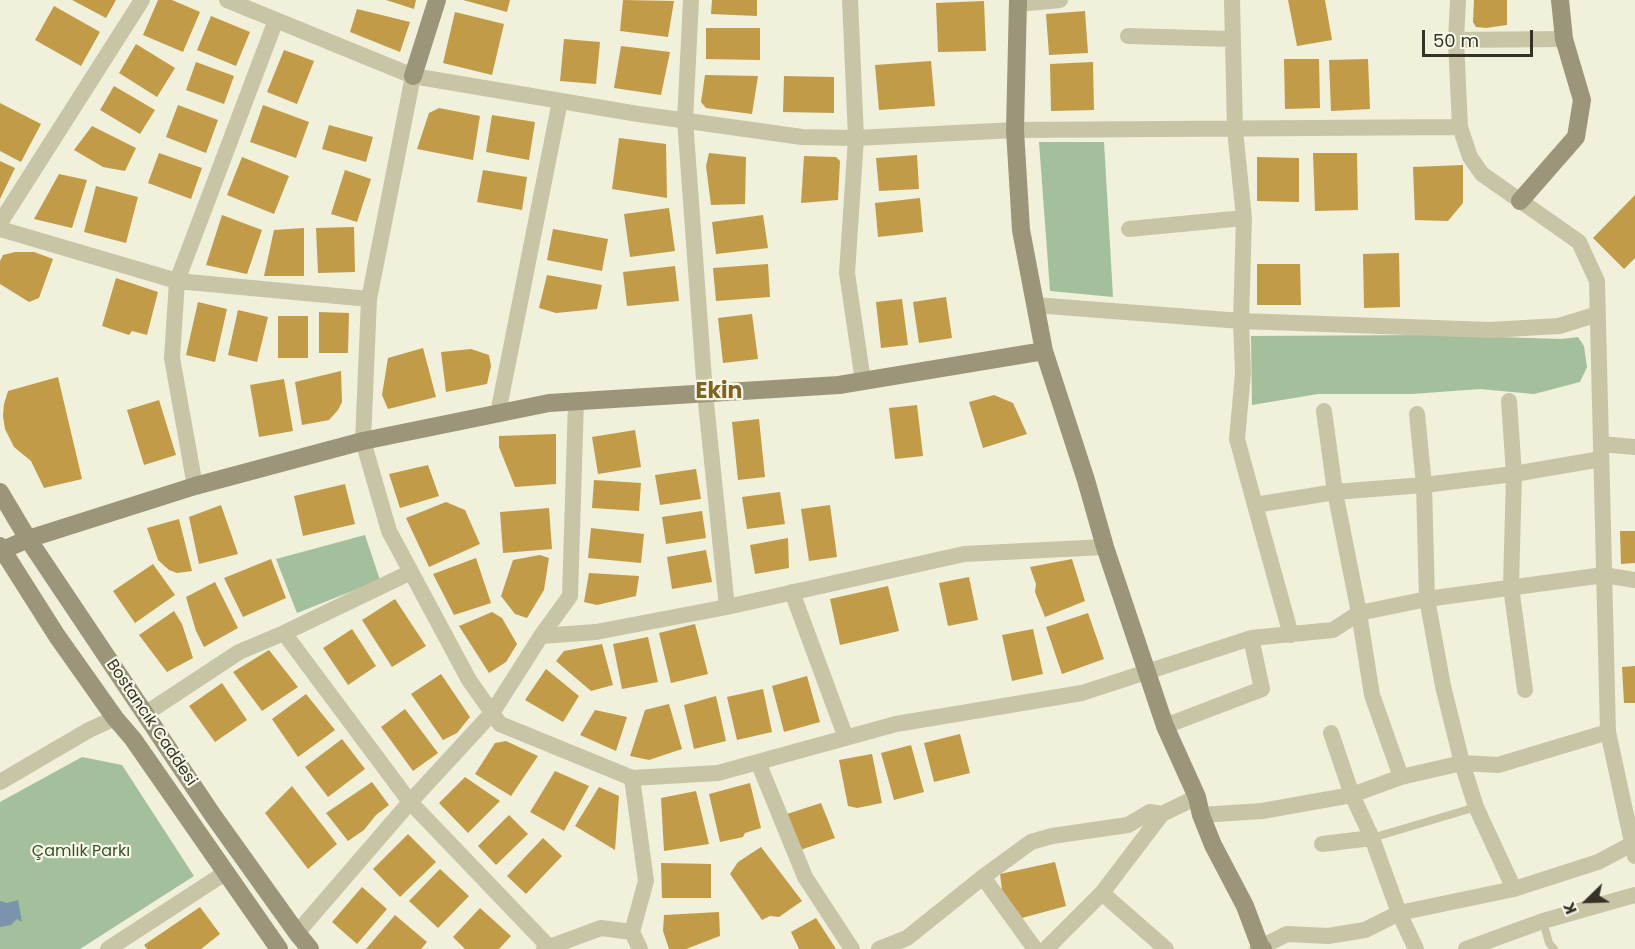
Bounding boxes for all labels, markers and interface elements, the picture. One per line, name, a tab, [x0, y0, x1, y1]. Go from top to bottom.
scale bar	[1425, 18, 1536, 56]
text: 50 m	[1433, 28, 1479, 53]
district label: Ekin	[696, 379, 742, 405]
street label: Bostancık Caddesi	[102, 656, 200, 790]
park label: Çamlık Parkı	[32, 842, 130, 862]
north arrow	[1557, 871, 1617, 931]
text: K	[1557, 899, 1583, 918]

